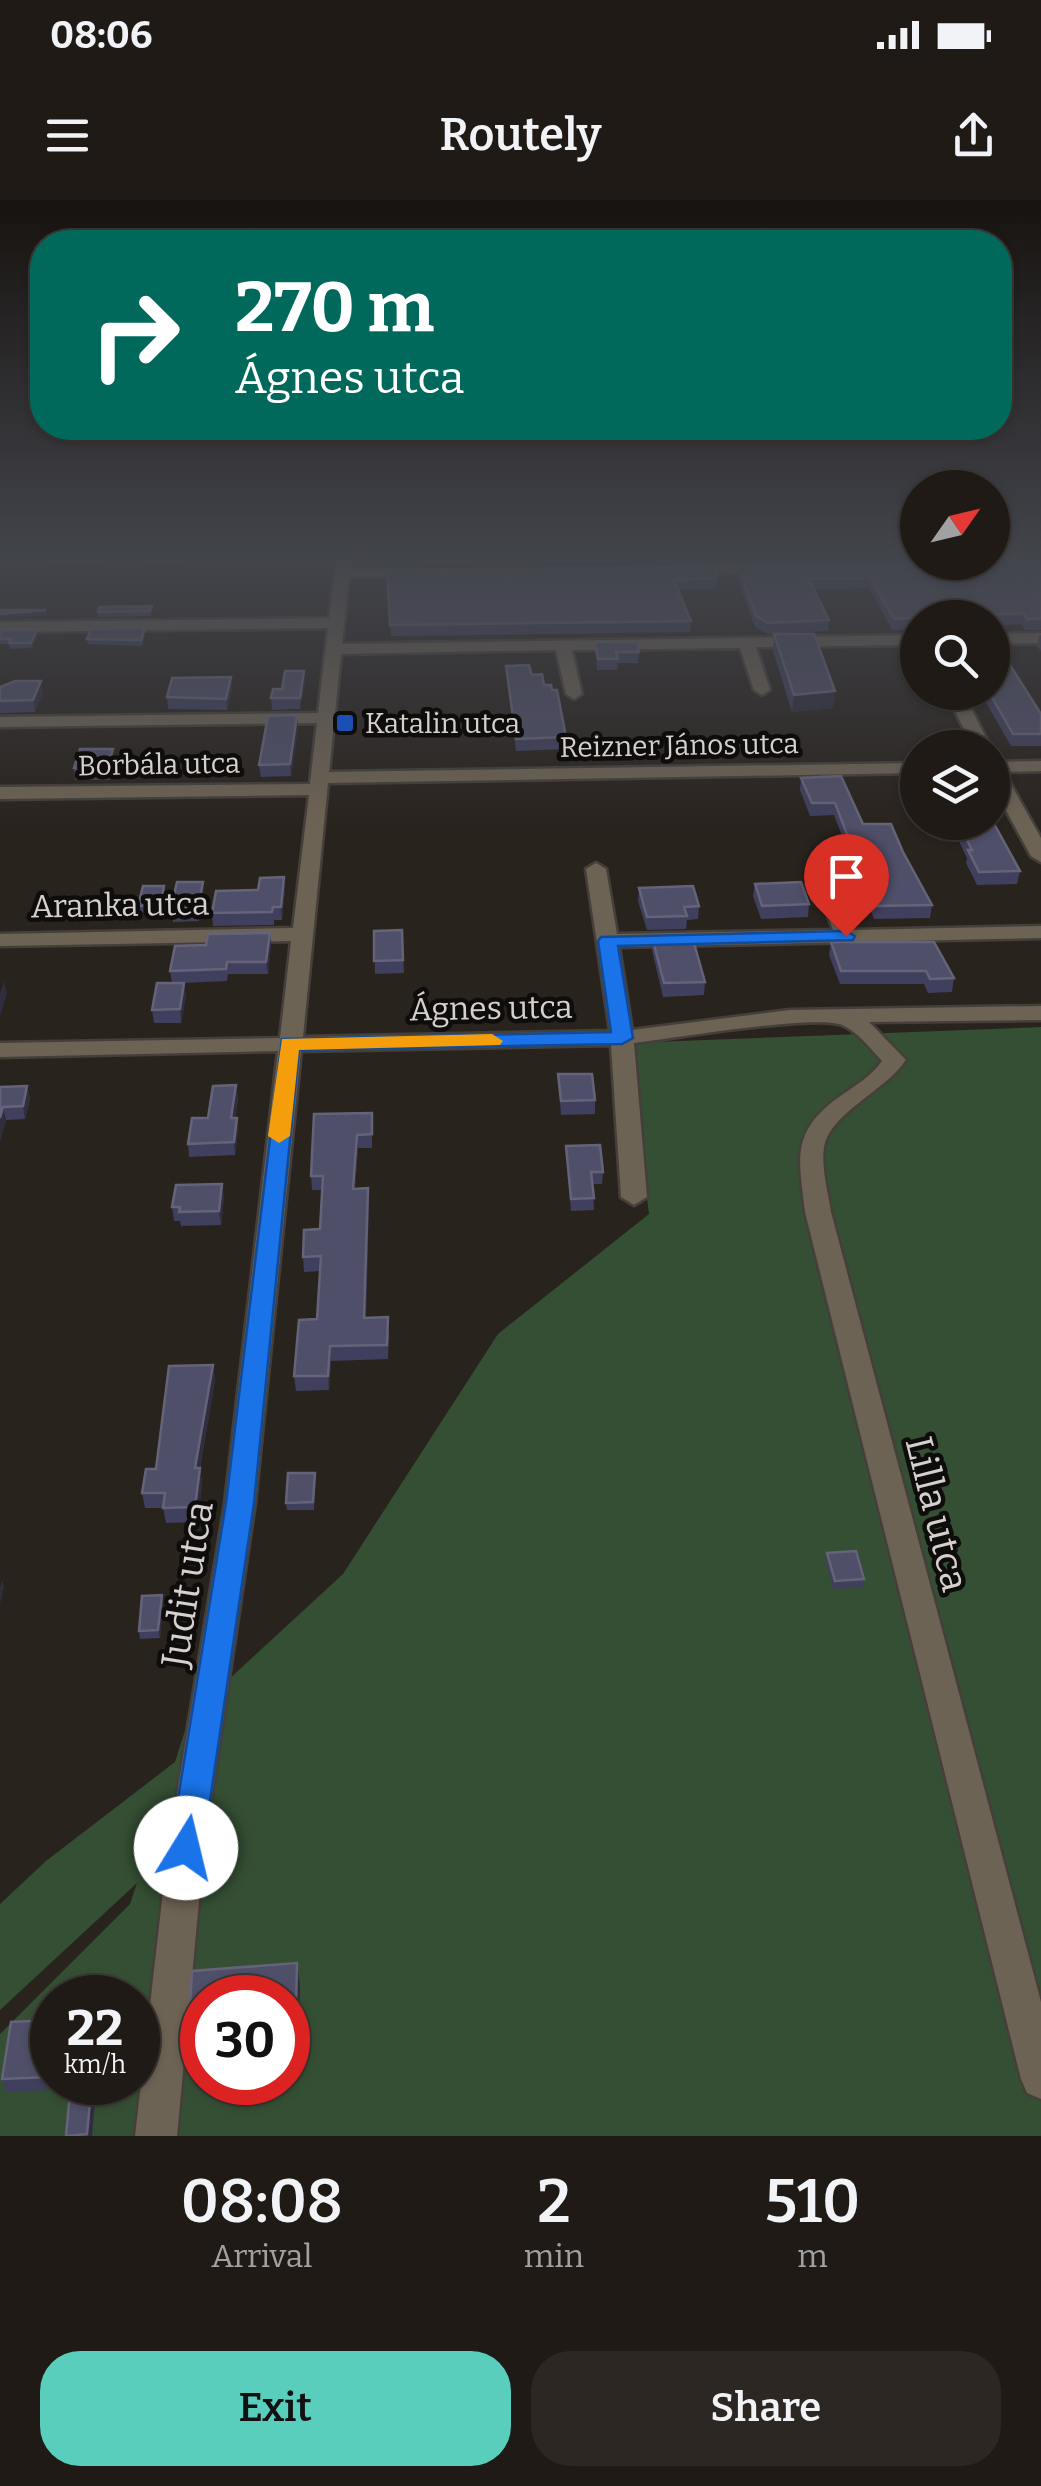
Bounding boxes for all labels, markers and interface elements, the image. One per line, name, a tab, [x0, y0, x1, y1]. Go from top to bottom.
text: 08:06	[50, 12, 152, 58]
icon: menu	[40, 108, 95, 163]
text: Routely	[439, 108, 602, 162]
icon: share	[946, 108, 1001, 163]
text: 270 m	[235, 266, 434, 350]
icon: right	[70, 270, 200, 400]
text: Ágnes utca	[235, 351, 464, 405]
north arrow	[900, 470, 1010, 580]
map controls	[900, 470, 1010, 840]
button: search	[900, 600, 1010, 710]
place label: Katalin utca	[365, 707, 520, 740]
marker: Katalin utca	[334, 712, 356, 734]
street label: Reizner János utca	[559, 727, 799, 764]
button: layers	[900, 730, 1010, 840]
street label: Borbála utca	[78, 747, 240, 782]
pin	[804, 834, 889, 937]
icon: arrive	[819, 849, 874, 904]
street label: Aranka utca	[30, 884, 210, 926]
street label: Ágnes utca	[409, 988, 573, 1028]
street label: Lilla utca	[896, 1432, 978, 1596]
street label: Judit utca	[151, 1498, 223, 1671]
position arrow	[134, 1796, 238, 1900]
speed limit sign: 30	[180, 1975, 310, 2105]
text: 22	[67, 1998, 123, 2058]
text: km/h	[64, 2050, 126, 2080]
text: 08:08	[181, 2166, 343, 2238]
text: 2	[537, 2166, 571, 2238]
text: 510	[765, 2166, 860, 2238]
text: Arrival	[211, 2237, 313, 2275]
text: min	[524, 2237, 584, 2275]
text: m	[797, 2237, 828, 2275]
button: Exit	[40, 2351, 511, 2466]
button: Share	[531, 2351, 1001, 2466]

